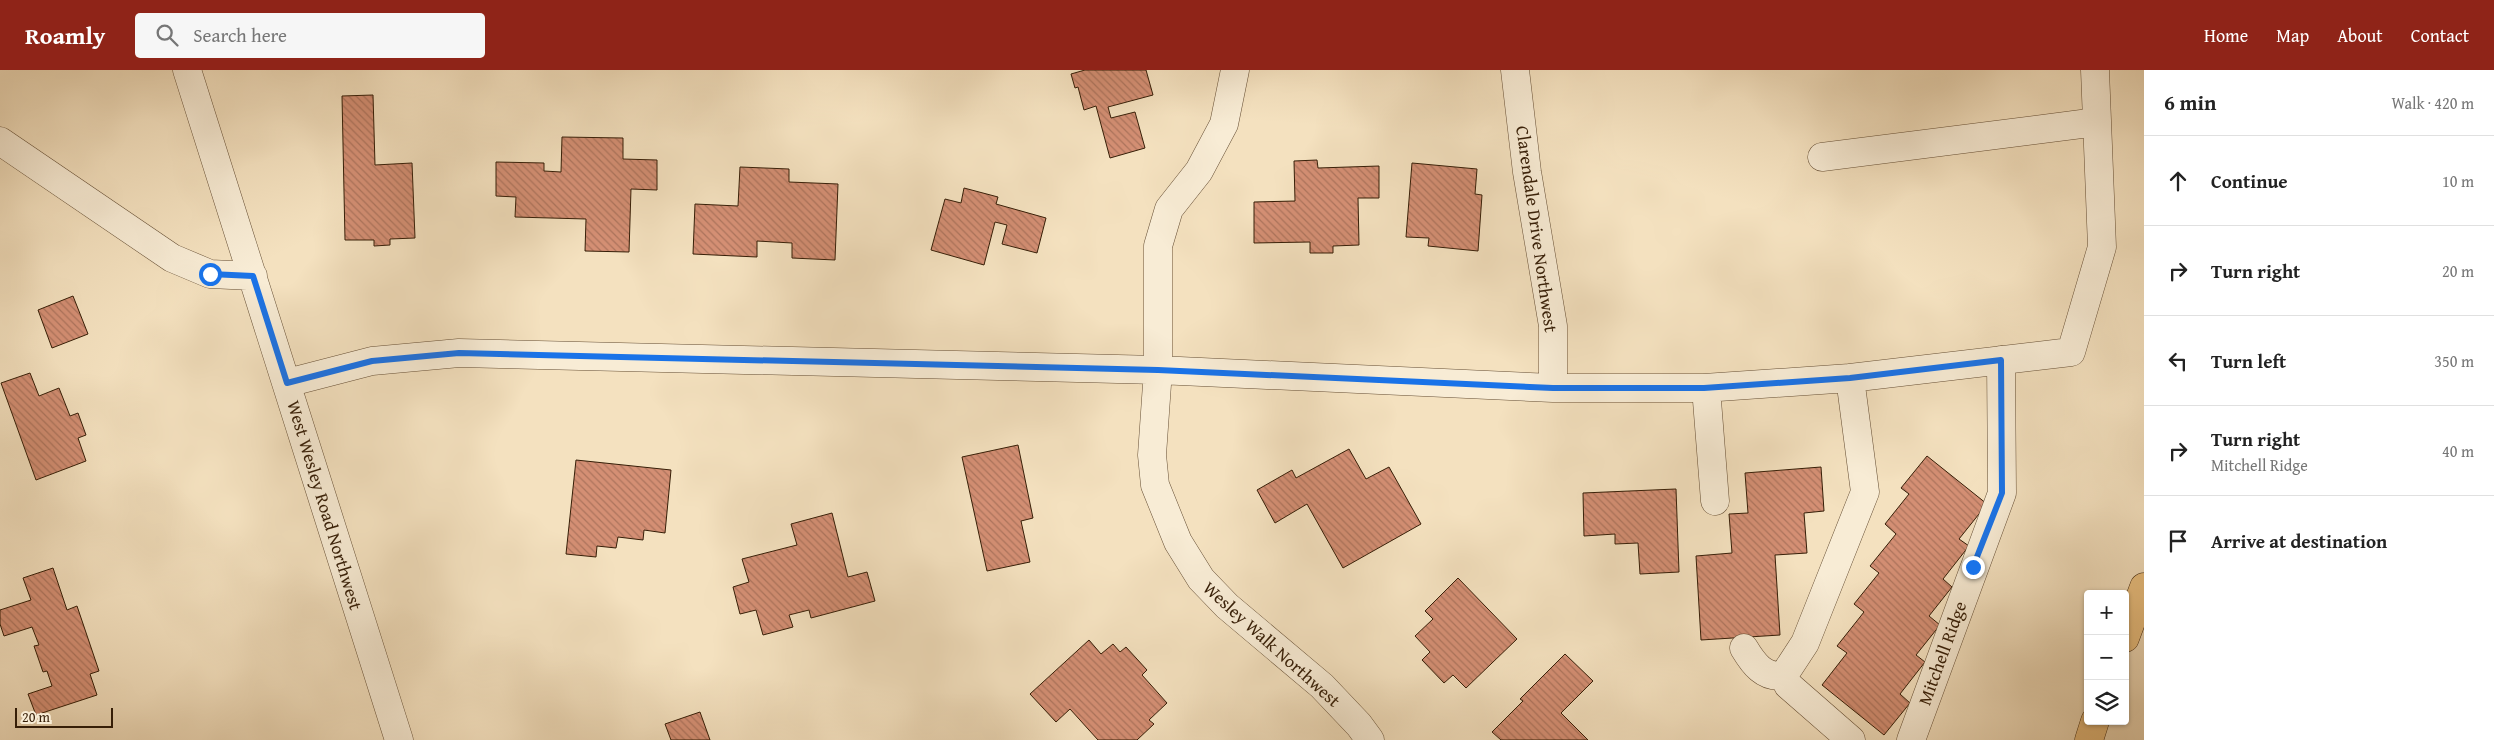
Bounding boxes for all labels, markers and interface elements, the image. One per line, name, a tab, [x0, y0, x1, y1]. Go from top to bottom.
search box	[135, 13, 485, 58]
text: Roamly	[25, 18, 105, 53]
icon: search	[153, 21, 181, 49]
text: Search here	[193, 21, 287, 49]
text: Home	[2204, 22, 2248, 49]
text: Map	[2276, 22, 2309, 49]
text: About	[2337, 22, 2383, 49]
text: Contact	[2411, 22, 2469, 49]
text: 6 min	[2164, 87, 2216, 118]
text: Walk · 420 m	[2391, 91, 2474, 115]
street label: Clarendale Drive Northwest	[1509, 124, 1565, 335]
icon: ahead	[2164, 167, 2192, 195]
text: Continue	[2211, 167, 2288, 195]
text: 10 m	[2442, 169, 2474, 193]
icon: right	[2164, 257, 2192, 285]
text: Turn right	[2211, 257, 2300, 285]
text: 20 m	[2442, 259, 2474, 283]
route start	[199, 263, 222, 286]
icon: left	[2164, 347, 2192, 375]
text: Turn left	[2211, 347, 2286, 375]
text: 350 m	[2434, 349, 2474, 373]
street label: West Wesley Road Northwest	[280, 397, 370, 614]
text: Turn right	[2211, 425, 2300, 453]
icon: right	[2164, 437, 2192, 465]
text: 40 m	[2442, 439, 2474, 463]
text: Mitchell Ridge	[2211, 453, 2308, 477]
icon: arrive	[2164, 527, 2192, 555]
text: Arrive at destination	[2211, 527, 2387, 555]
route end	[1962, 556, 1985, 579]
street label: Wesley Walk Northwest	[1197, 575, 1347, 714]
map controls	[2084, 590, 2129, 725]
button: +	[2084, 590, 2129, 635]
street label: Mitchell Ridge	[1911, 597, 1973, 709]
button: −	[2084, 635, 2129, 680]
button: layers	[2084, 680, 2129, 725]
scale bar	[15, 705, 112, 728]
text: 20 m	[22, 707, 50, 727]

